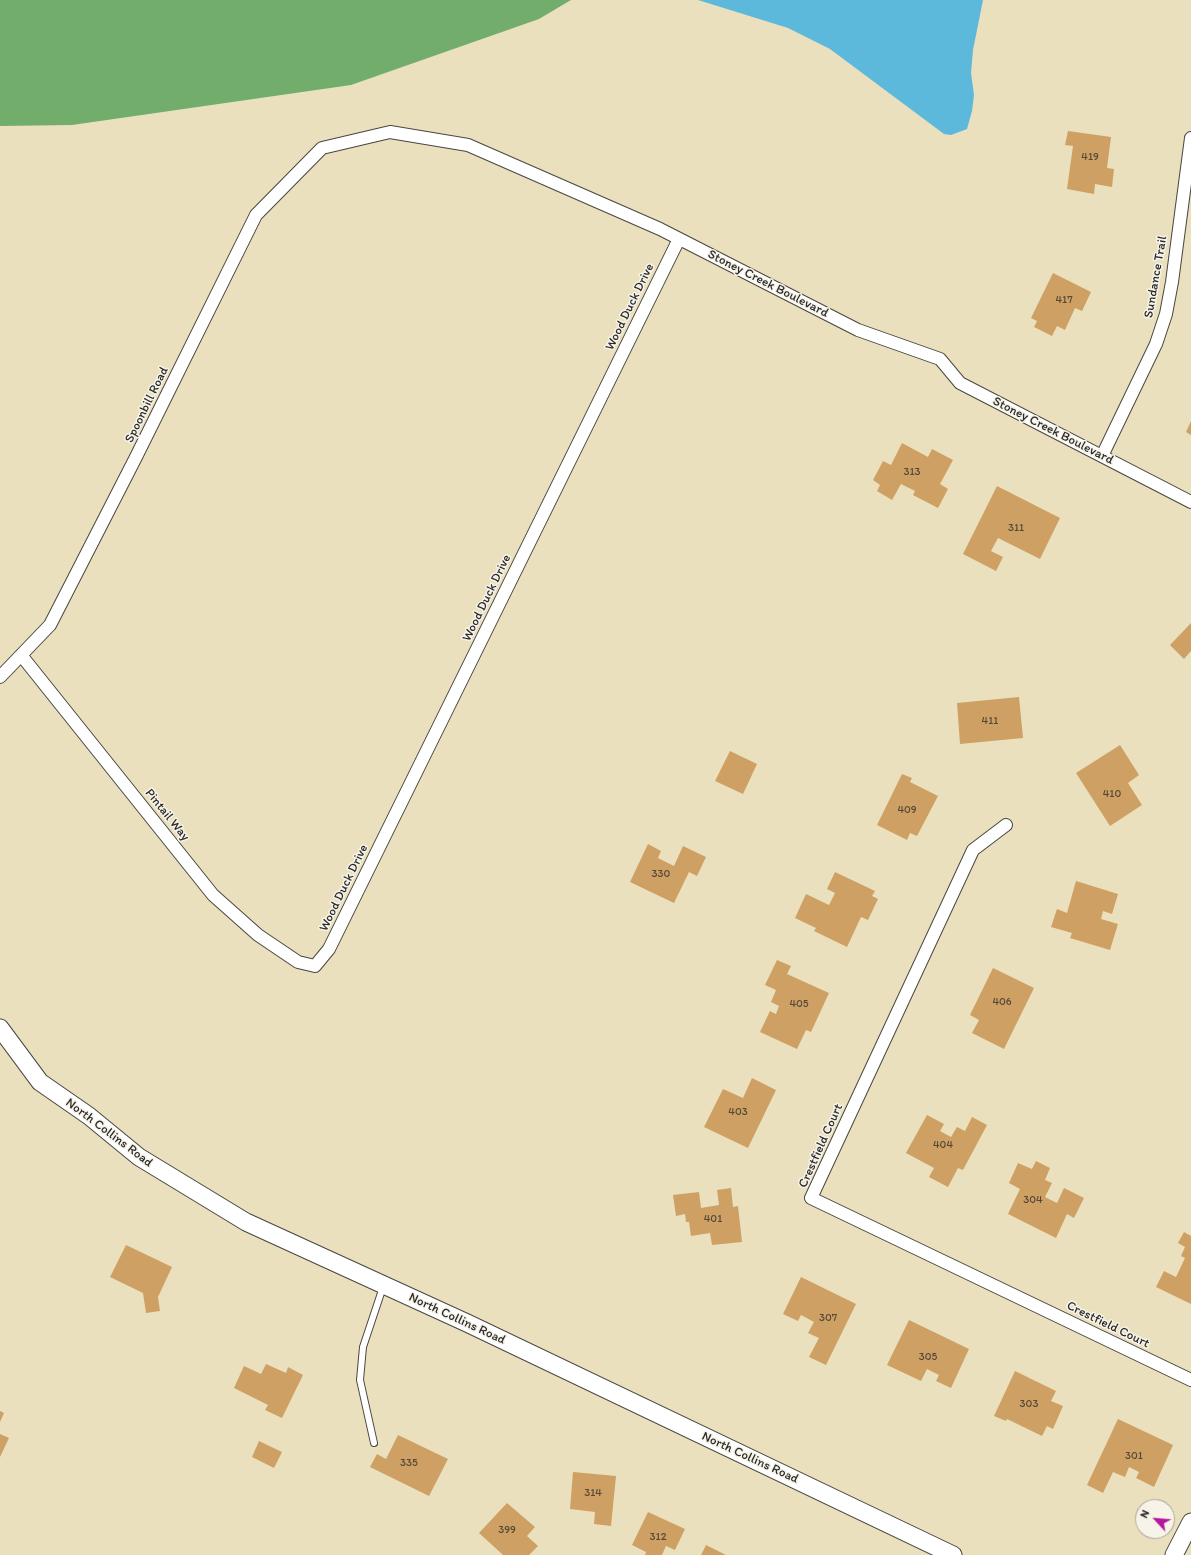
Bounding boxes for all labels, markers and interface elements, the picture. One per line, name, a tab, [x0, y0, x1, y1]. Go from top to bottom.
house number: 419	[1081, 150, 1099, 164]
street label: Sundance Trail	[1141, 235, 1171, 319]
street label: Stoney Creek Boulevard	[705, 247, 831, 321]
street label: Wood Duck Drive	[602, 261, 658, 353]
house number: 417	[1055, 293, 1073, 307]
street label: Spoonbill Road	[122, 364, 172, 446]
street label: Stoney Creek Boulevard	[990, 394, 1116, 468]
house number: 313	[903, 465, 921, 479]
house number: 311	[1008, 521, 1024, 535]
street label: Wood Duck Drive	[459, 552, 515, 644]
house number: 411	[982, 714, 998, 728]
street label: Pintail Way	[141, 786, 193, 844]
house number: 410	[1103, 787, 1121, 801]
house number: 409	[897, 803, 917, 817]
street label: Wood Duck Drive	[316, 842, 372, 934]
house number: 330	[652, 867, 670, 881]
house number: 406	[992, 995, 1012, 1009]
house number: 405	[789, 997, 809, 1011]
street label: North Collins Road	[62, 1095, 156, 1171]
street label: Crestfield Court	[795, 1102, 847, 1190]
house number: 403	[728, 1105, 748, 1119]
house number: 404	[933, 1138, 953, 1152]
house number: 304	[1023, 1193, 1043, 1207]
house number: 401	[704, 1212, 722, 1226]
street label: North Collins Road	[406, 1290, 508, 1348]
street label: Crestfield Court	[1064, 1298, 1152, 1352]
house number: 307	[819, 1311, 837, 1325]
house number: 305	[919, 1350, 937, 1364]
house number: 303	[1020, 1397, 1038, 1411]
street label: North Collins Road	[699, 1429, 801, 1487]
house number: 301	[1125, 1449, 1143, 1463]
house number: 335	[400, 1456, 418, 1470]
house number: 314	[584, 1486, 602, 1500]
north arrow	[1135, 1499, 1175, 1539]
text: N	[1137, 1508, 1152, 1520]
house number: 399	[498, 1523, 516, 1537]
house number: 312	[650, 1530, 666, 1544]

